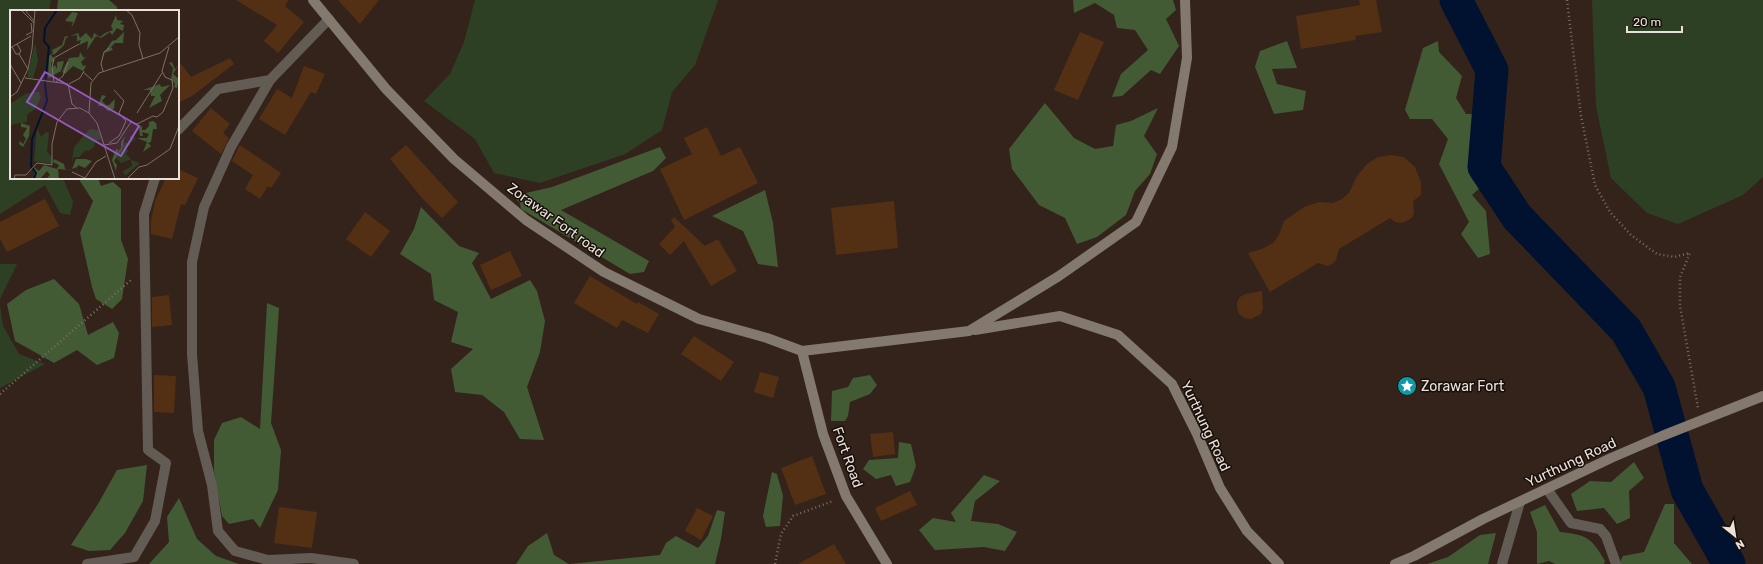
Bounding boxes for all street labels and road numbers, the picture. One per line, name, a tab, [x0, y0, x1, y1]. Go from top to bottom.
street label: Zorawar Fort road	[504, 179, 608, 261]
street label: Yurthung Road	[1177, 378, 1234, 474]
street label: Fort Road	[829, 424, 866, 490]
street label: Yurthung Road	[1523, 434, 1619, 491]

